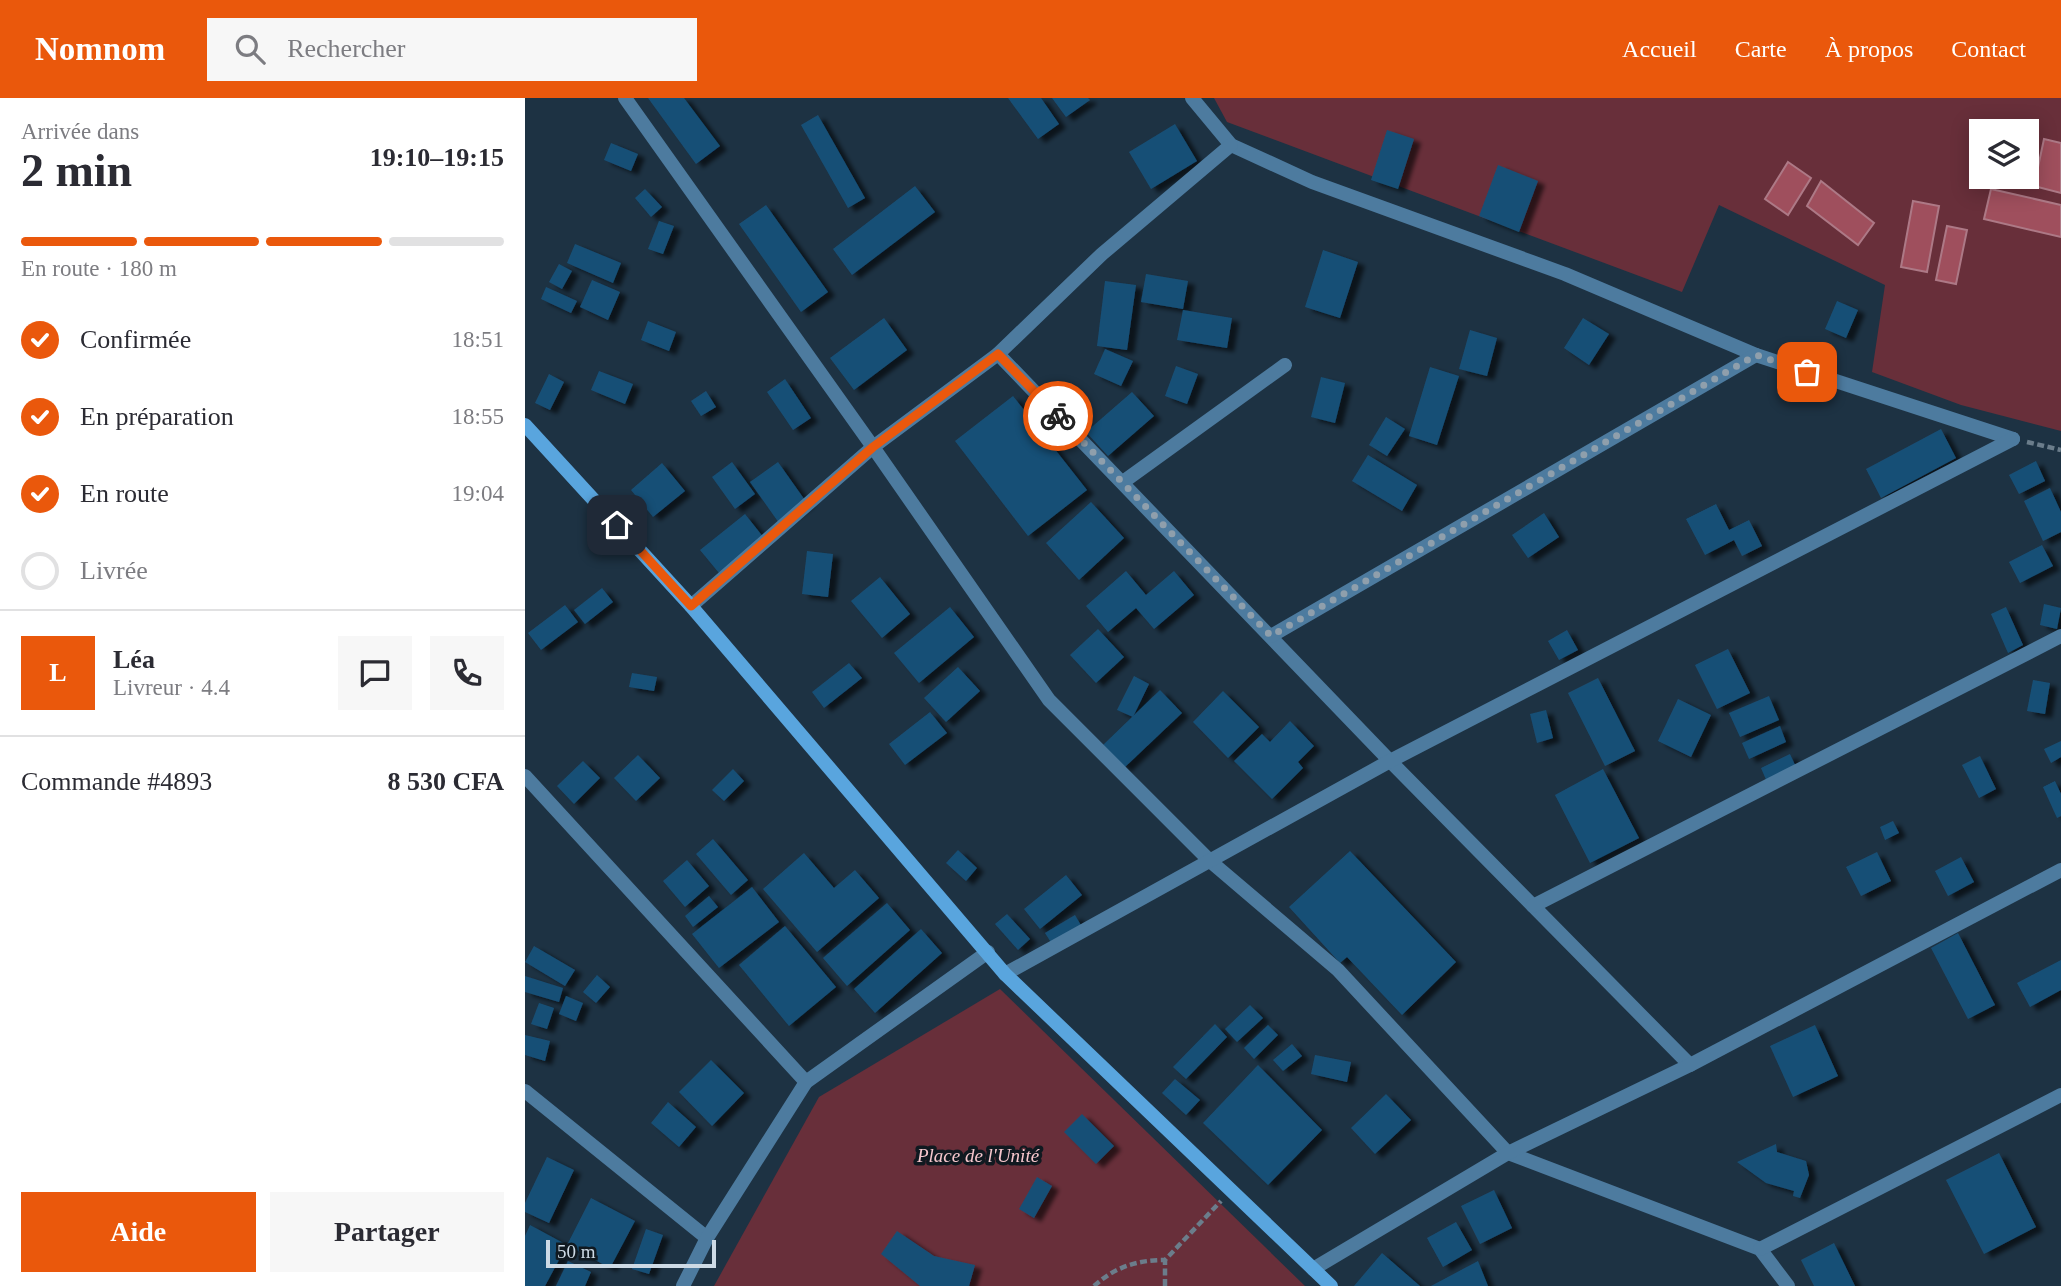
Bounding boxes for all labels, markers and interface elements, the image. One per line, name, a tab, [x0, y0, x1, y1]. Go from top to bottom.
search box	[207, 18, 697, 81]
icon: search	[231, 30, 269, 68]
text: Nomnom	[35, 31, 165, 67]
text: Rechercher	[287, 34, 406, 63]
text: Accueil	[1622, 36, 1697, 62]
text: Carte	[1735, 36, 1787, 62]
text: À propos	[1825, 36, 1913, 62]
text: Contact	[1951, 36, 2026, 62]
text: Arrivée dans	[21, 119, 139, 144]
map controls	[1969, 119, 2039, 189]
button: layers	[1969, 119, 2039, 189]
text: 19:10–19:15	[370, 143, 504, 172]
text: 2 min	[21, 145, 132, 196]
text: En route · 180 m	[21, 256, 177, 281]
icon: check	[21, 321, 59, 359]
text: Confirmée	[80, 325, 191, 354]
text: 18:51	[452, 327, 504, 352]
pin	[1777, 342, 1837, 402]
icon: bag	[1788, 353, 1826, 391]
courier	[1023, 381, 1093, 451]
icon: bike	[1039, 397, 1077, 435]
icon: check	[21, 398, 59, 436]
text: En préparation	[80, 402, 234, 431]
text: 18:55	[452, 404, 504, 429]
icon: check	[21, 475, 59, 513]
text: En route	[80, 479, 169, 508]
text: 19:04	[452, 481, 504, 506]
pin	[587, 495, 647, 555]
icon: home	[598, 506, 636, 544]
text: Livrée	[80, 556, 148, 585]
button: chat	[338, 636, 412, 710]
button: phone	[430, 636, 504, 710]
text: Léa	[113, 645, 155, 674]
text: L	[49, 658, 67, 687]
text: Livreur · 4.4	[113, 675, 230, 700]
text: Commande #4893	[21, 767, 212, 796]
text: 8 530 CFA	[387, 767, 504, 796]
park label: Place de l'Unité	[916, 1145, 1041, 1166]
button: Aide	[21, 1192, 256, 1272]
button: Partager	[270, 1192, 504, 1272]
scale bar	[546, 1237, 716, 1269]
text: 50 m	[557, 1241, 596, 1262]

